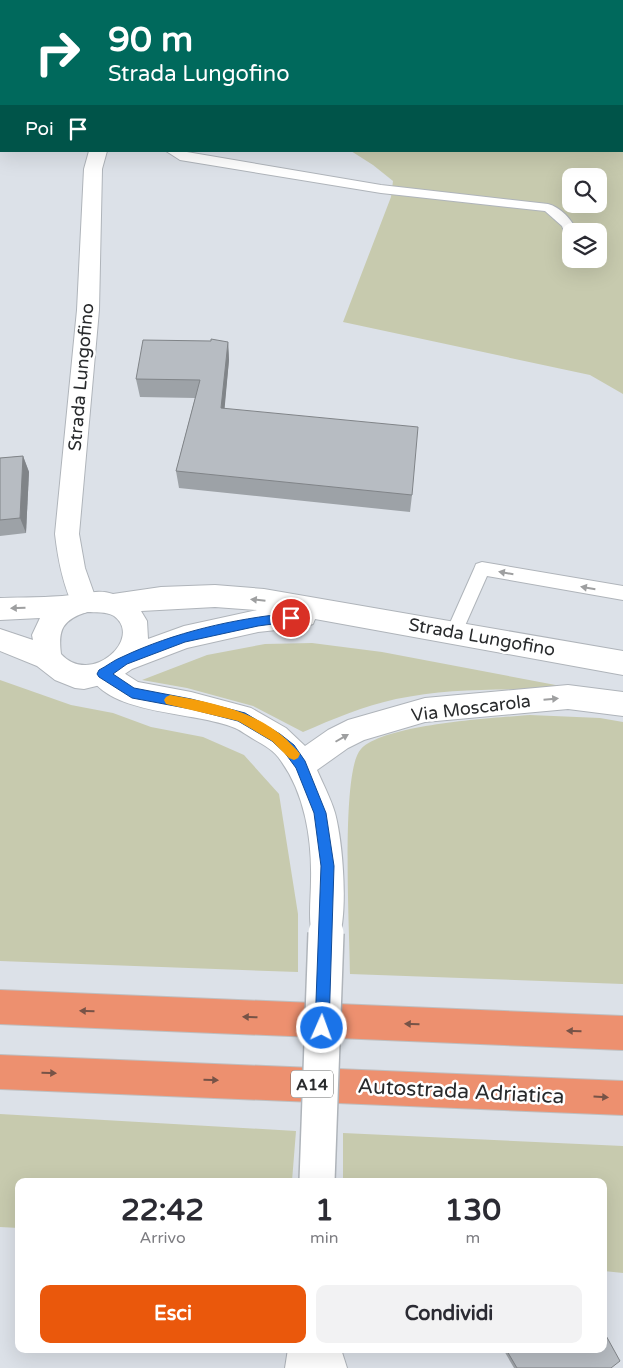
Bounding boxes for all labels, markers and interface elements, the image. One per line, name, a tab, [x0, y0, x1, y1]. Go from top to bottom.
text: 90 m	[108, 19, 193, 61]
icon: right	[25, 20, 90, 85]
text: Strada Lungofino	[108, 61, 290, 87]
icon: arrive	[64, 115, 92, 143]
text: Poi	[25, 118, 54, 140]
map controls	[562, 168, 607, 268]
button: search	[562, 168, 607, 213]
button: layers	[562, 223, 607, 268]
street label: Strada Lungofino	[64, 302, 98, 452]
one-way arrow	[498, 569, 514, 577]
one-way arrow	[580, 583, 596, 591]
one-way arrow	[250, 596, 266, 604]
pin	[270, 597, 312, 639]
one-way arrow	[10, 604, 26, 612]
icon: arrive	[277, 604, 305, 632]
street label: Strada Lungofino	[407, 613, 557, 661]
street label: Via Moscarola	[410, 690, 532, 726]
one-way arrow	[543, 694, 559, 702]
one-way arrow	[335, 733, 348, 742]
position arrow	[295, 1001, 347, 1053]
one-way arrow	[79, 1006, 95, 1014]
one-way arrow	[241, 1013, 257, 1021]
one-way arrow	[404, 1020, 420, 1028]
one-way arrow	[566, 1026, 582, 1034]
one-way arrow	[41, 1070, 57, 1078]
road number: A14	[291, 1070, 333, 1098]
street label: Autostrada Adriatica	[357, 1074, 565, 1109]
one-way arrow	[203, 1076, 219, 1084]
one-way arrow	[593, 1093, 609, 1101]
text: 22:42	[121, 1192, 204, 1229]
text: 1	[315, 1192, 334, 1229]
text: 130	[445, 1192, 501, 1229]
text: Arrivo	[139, 1228, 186, 1248]
text: min	[310, 1228, 339, 1248]
text: m	[465, 1228, 480, 1248]
button: Esci	[40, 1285, 306, 1343]
button: Condividi	[316, 1285, 582, 1343]

